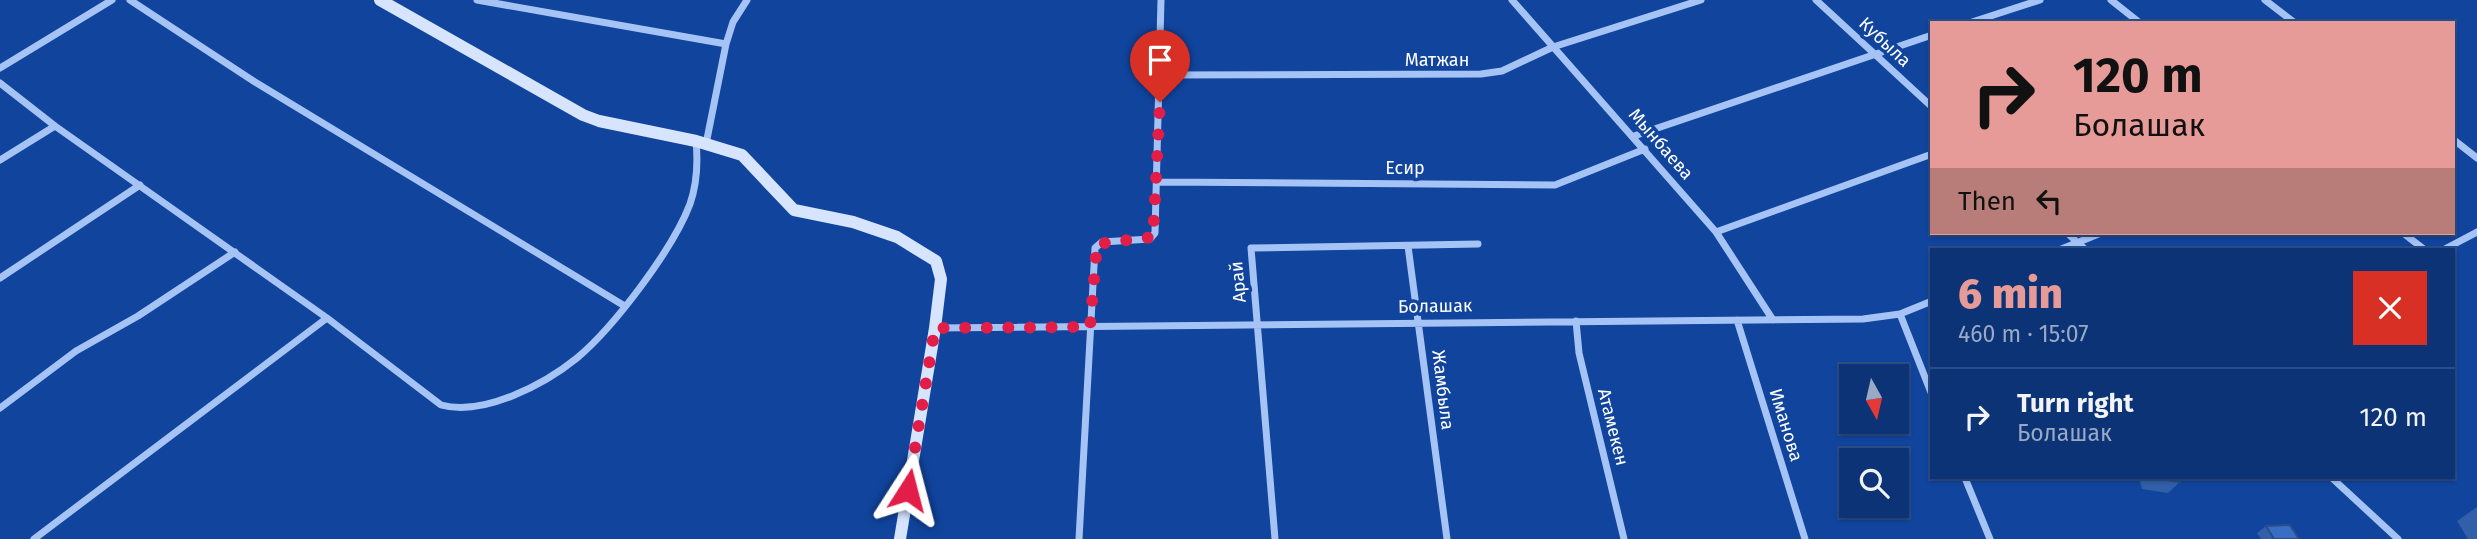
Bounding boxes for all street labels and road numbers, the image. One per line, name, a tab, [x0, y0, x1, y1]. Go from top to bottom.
street label: Кубыла	[1854, 12, 1916, 72]
street label: Матжан	[1405, 49, 1469, 71]
street label: Мынбаева	[1624, 104, 1698, 184]
street label: Есир	[1385, 157, 1425, 179]
street label: Арай	[1225, 260, 1251, 304]
street label: Болашак	[1398, 294, 1473, 318]
street label: Жамбыла	[1427, 349, 1459, 431]
street label: Атамекен	[1593, 386, 1633, 468]
street label: Иманова	[1764, 386, 1808, 464]

